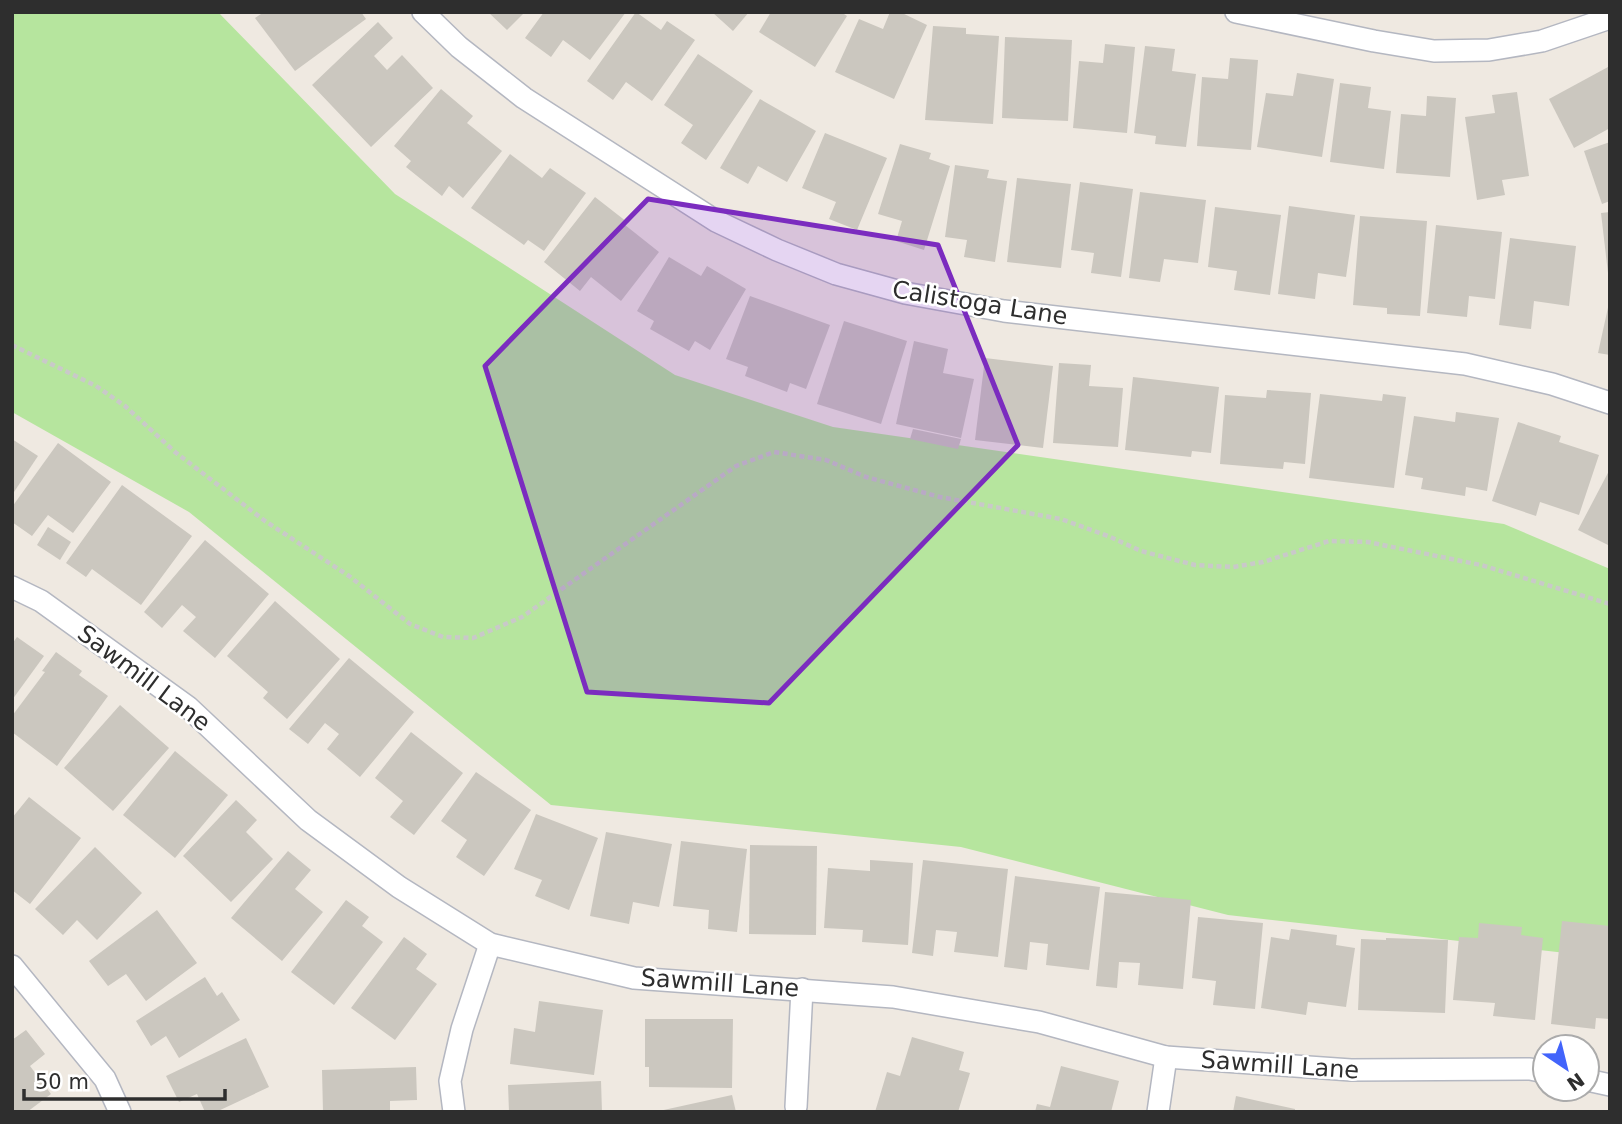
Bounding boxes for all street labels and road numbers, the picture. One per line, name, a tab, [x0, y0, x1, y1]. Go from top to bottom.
street label: Calistoga Lane	[890, 275, 1070, 331]
street label: Sawmill Lane	[72, 619, 216, 737]
street label: Sawmill Lane	[640, 964, 800, 1002]
street label: Sawmill Lane	[1200, 1046, 1360, 1084]

